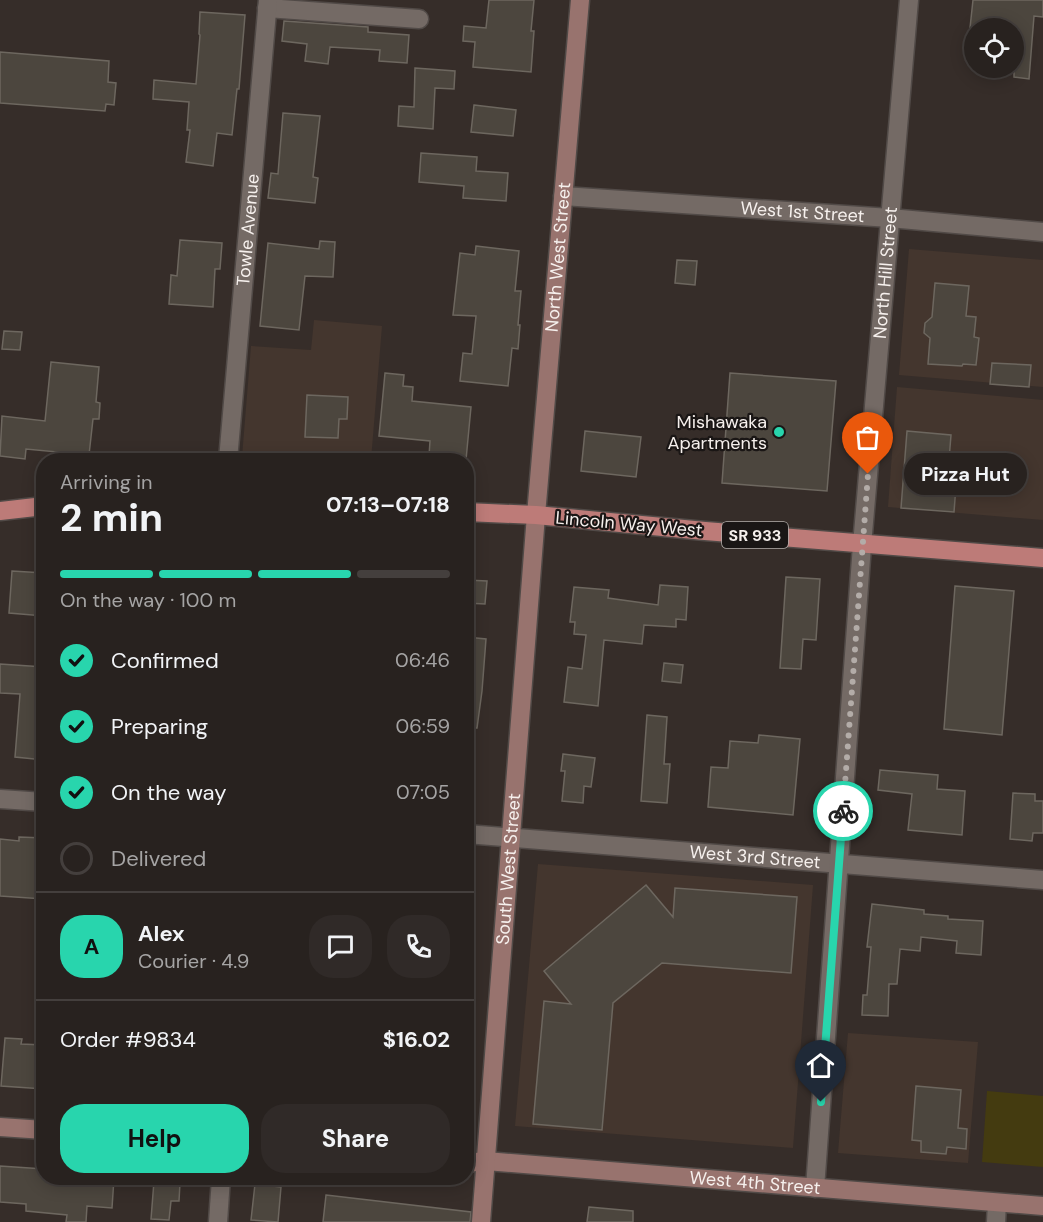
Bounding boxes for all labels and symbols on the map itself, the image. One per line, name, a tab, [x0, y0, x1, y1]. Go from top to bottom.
street label: Towle Avenue	[231, 173, 265, 287]
street label: North West Street	[540, 181, 576, 333]
street label: West 1st Street	[740, 196, 865, 228]
street label: North Hill Street	[868, 206, 903, 340]
place label: Mishawaka Apartments	[668, 410, 767, 455]
pin	[842, 412, 893, 474]
marker: Mishawaka Apartments	[772, 425, 786, 439]
callout: Pizza Hut	[904, 453, 1027, 495]
street label: Lincoln Way West	[554, 506, 704, 542]
road number: SR 933	[722, 522, 788, 548]
courier	[813, 781, 873, 841]
street label: South West Street	[491, 792, 526, 946]
street label: West 3rd Street	[689, 840, 822, 874]
pin	[795, 1040, 846, 1102]
street label: West 4th Street	[689, 1165, 822, 1200]

